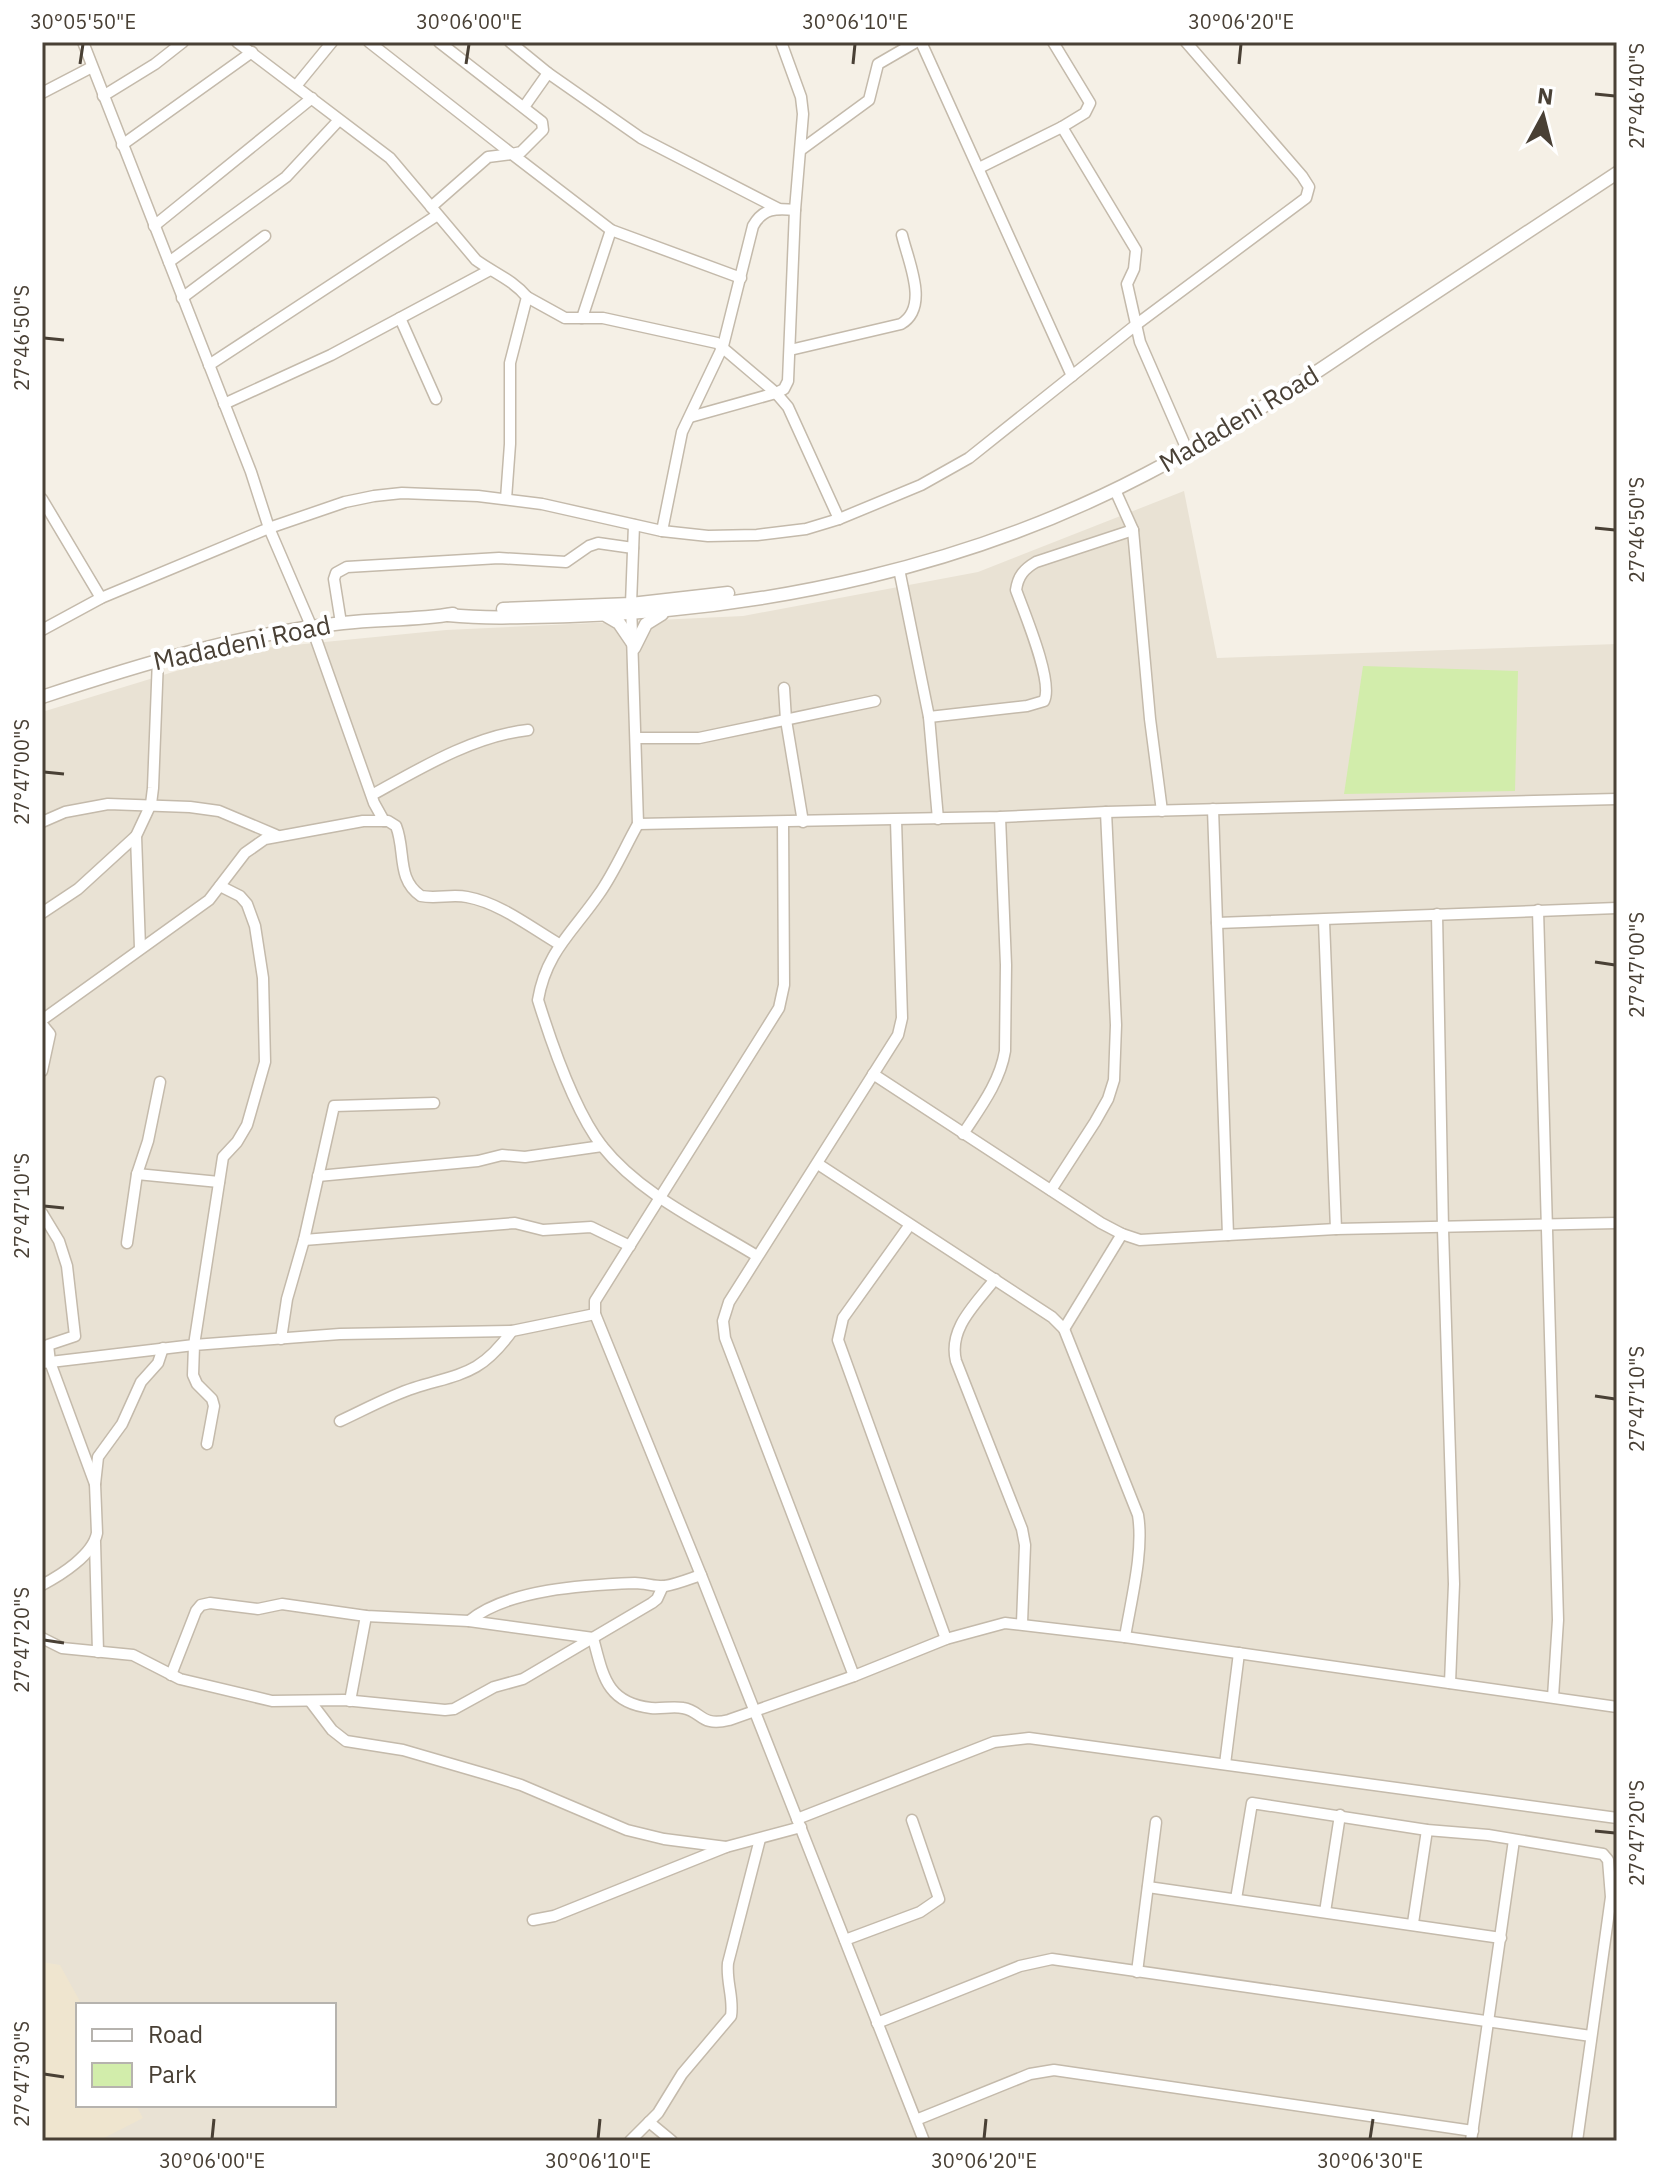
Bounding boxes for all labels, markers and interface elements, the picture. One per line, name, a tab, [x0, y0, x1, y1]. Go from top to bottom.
text: 30°05'50"E	[30, 8, 136, 35]
text: 30°06'00"E	[416, 8, 522, 35]
text: 30°06'10"E	[802, 8, 908, 35]
text: 30°06'20"E	[1188, 8, 1294, 35]
text: 27°46'40"S	[1623, 43, 1650, 149]
north arrow	[1503, 76, 1583, 156]
text: N	[1536, 80, 1555, 111]
text: 27°46'50"S	[8, 285, 35, 391]
street label: Madadeni Road	[1152, 357, 1325, 479]
text: 27°46'50"S	[1623, 477, 1650, 583]
street label: Madadeni Road	[150, 607, 334, 677]
text: 27°47'00"S	[8, 719, 35, 825]
text: 27°47'00"S	[1623, 912, 1650, 1018]
text: 27°47'10"S	[8, 1153, 35, 1259]
text: 27°47'10"S	[1623, 1346, 1650, 1452]
text: 27°47'20"S	[8, 1587, 35, 1693]
text: 27°47'20"S	[1623, 1780, 1650, 1886]
legend	[76, 2003, 336, 2107]
text: Road	[148, 2018, 203, 2050]
text: 27°47'30"S	[8, 2021, 35, 2127]
text: Park	[148, 2058, 197, 2090]
text: 30°06'00"E	[159, 2147, 265, 2174]
text: 30°06'10"E	[545, 2147, 651, 2174]
text: 30°06'20"E	[931, 2147, 1037, 2174]
text: 30°06'30"E	[1317, 2147, 1423, 2174]

